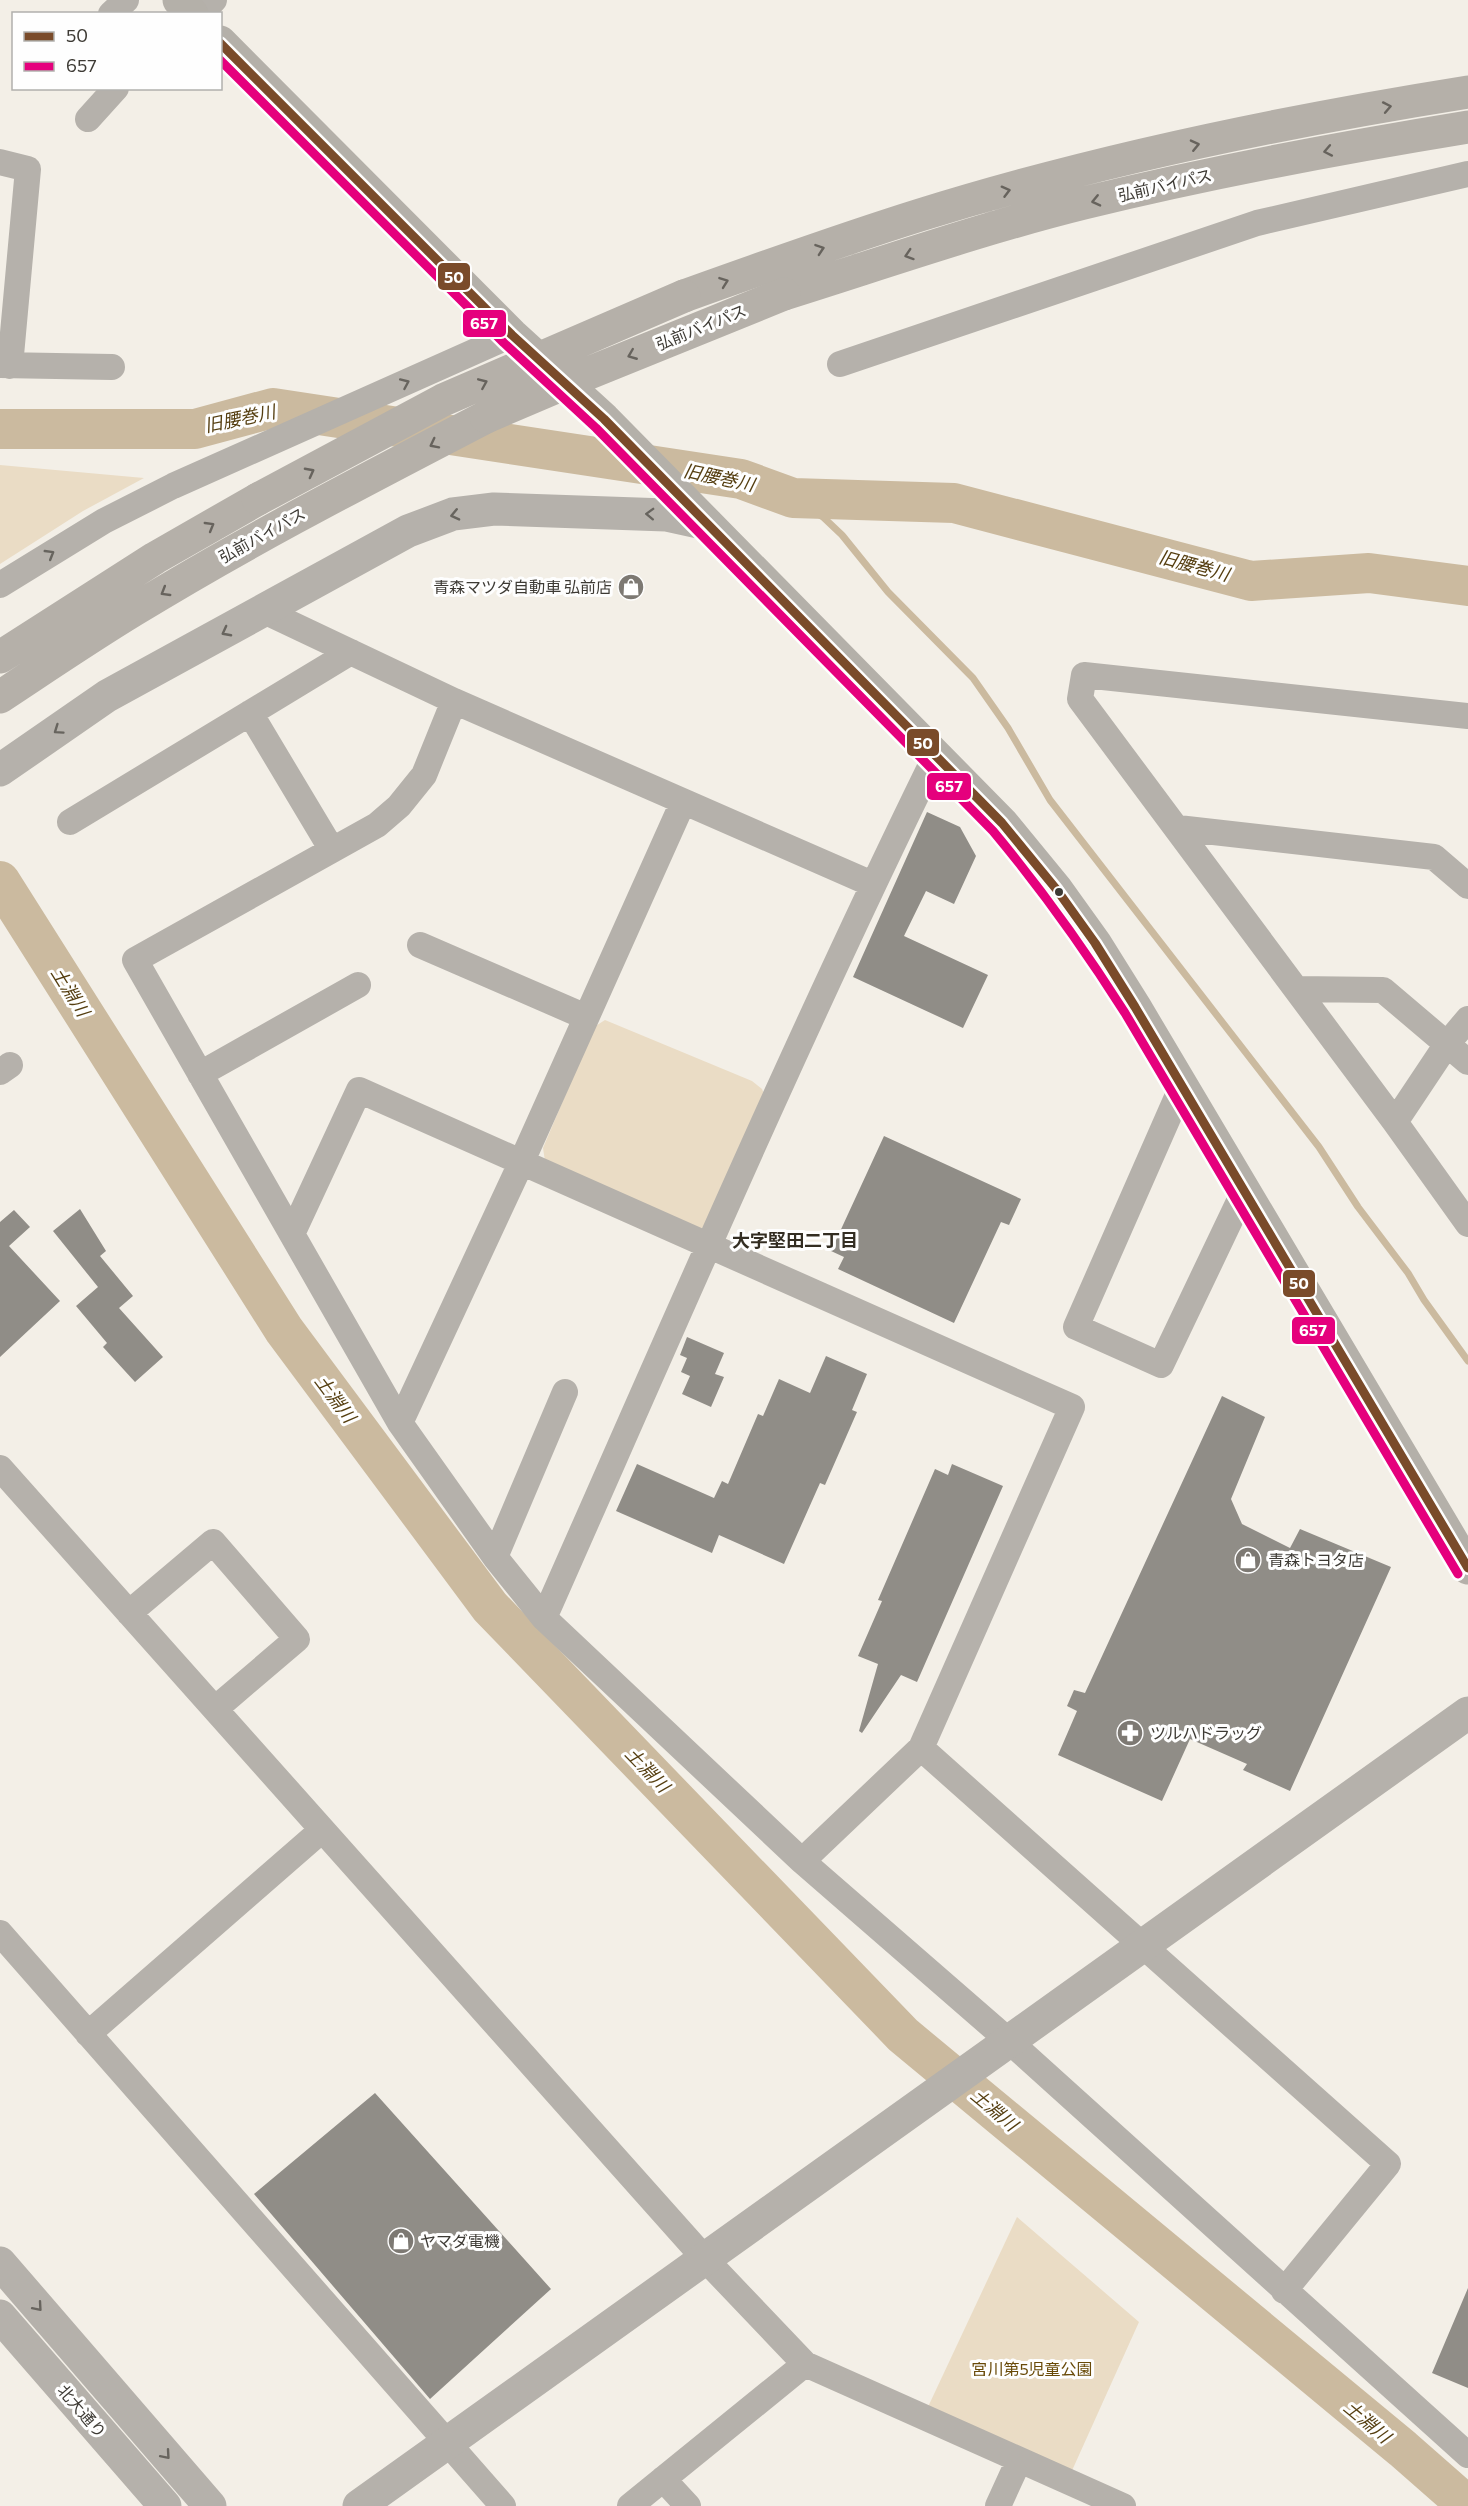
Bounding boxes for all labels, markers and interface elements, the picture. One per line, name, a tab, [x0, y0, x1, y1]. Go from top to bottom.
legend	[12, 12, 222, 90]
text: 50	[66, 24, 88, 46]
text: 657	[66, 54, 97, 76]
one-way arrow	[1381, 101, 1391, 114]
one-way arrow	[1190, 139, 1200, 152]
one-way arrow	[1323, 144, 1333, 157]
street label: 弘前バイパス	[1116, 164, 1214, 205]
one-way arrow	[1000, 186, 1011, 198]
one-way arrow	[1091, 194, 1101, 207]
one-way arrow	[814, 243, 825, 256]
one-way arrow	[904, 247, 915, 260]
line badge: 50	[437, 262, 471, 291]
text: 50	[444, 267, 464, 286]
one-way arrow	[718, 276, 729, 289]
street label: 弘前バイパス	[653, 300, 749, 353]
line badge: 657	[462, 309, 507, 338]
text: 657	[470, 313, 498, 332]
one-way arrow	[627, 348, 638, 360]
one-way arrow	[477, 378, 488, 390]
one-way arrow	[398, 379, 409, 391]
water label: 旧腰巻川	[202, 399, 279, 436]
one-way arrow	[429, 437, 440, 448]
water label: 旧腰巻川	[682, 459, 759, 496]
one-way arrow	[303, 467, 314, 479]
street label: 弘前バイパス	[215, 503, 308, 566]
one-way arrow	[451, 507, 461, 520]
one-way arrow	[645, 508, 654, 520]
one-way arrow	[204, 522, 214, 534]
water label: 旧腰巻川	[1157, 545, 1234, 585]
one-way arrow	[44, 549, 54, 561]
shop icon: 青森マツダ自動車 弘前店	[616, 572, 646, 602]
place label: 青森マツダ自動車 弘前店	[433, 577, 612, 596]
one-way arrow	[161, 584, 171, 596]
one-way arrow	[221, 624, 232, 636]
one-way arrow	[54, 723, 65, 734]
line badge: 50	[906, 728, 940, 757]
text: 50	[913, 733, 933, 752]
line badge: 657	[926, 772, 972, 801]
text: 657	[935, 776, 963, 795]
unlabelled marker	[1053, 886, 1065, 898]
water label: 土淵川	[47, 963, 96, 1022]
district label: 大字堅田二丁目	[732, 1229, 858, 1251]
line badge: 50	[1282, 1269, 1316, 1298]
text: 50	[1289, 1273, 1309, 1292]
line badge: 657	[1291, 1316, 1336, 1345]
text: 657	[1299, 1320, 1327, 1339]
water label: 土淵川	[311, 1370, 362, 1428]
shop icon: 青森トヨタ店	[1233, 1545, 1263, 1575]
place label: 青森トヨタ店	[1268, 1550, 1364, 1569]
pharmacy icon: ツルハドラッグ	[1115, 1718, 1145, 1748]
place label: ツルハドラッグ	[1150, 1723, 1262, 1742]
water label: 土淵川	[621, 1742, 676, 1798]
water label: 土淵川	[967, 2083, 1024, 2136]
shop icon: ヤマダ電機	[386, 2226, 416, 2256]
place label: ヤマダ電機	[420, 2231, 500, 2250]
one-way arrow	[31, 2300, 42, 2311]
park label: 宮川第5児童公園	[971, 2359, 1093, 2378]
street label: 北大通り	[54, 2380, 111, 2441]
water label: 土淵川	[1340, 2395, 1397, 2448]
one-way arrow	[159, 2448, 170, 2459]

